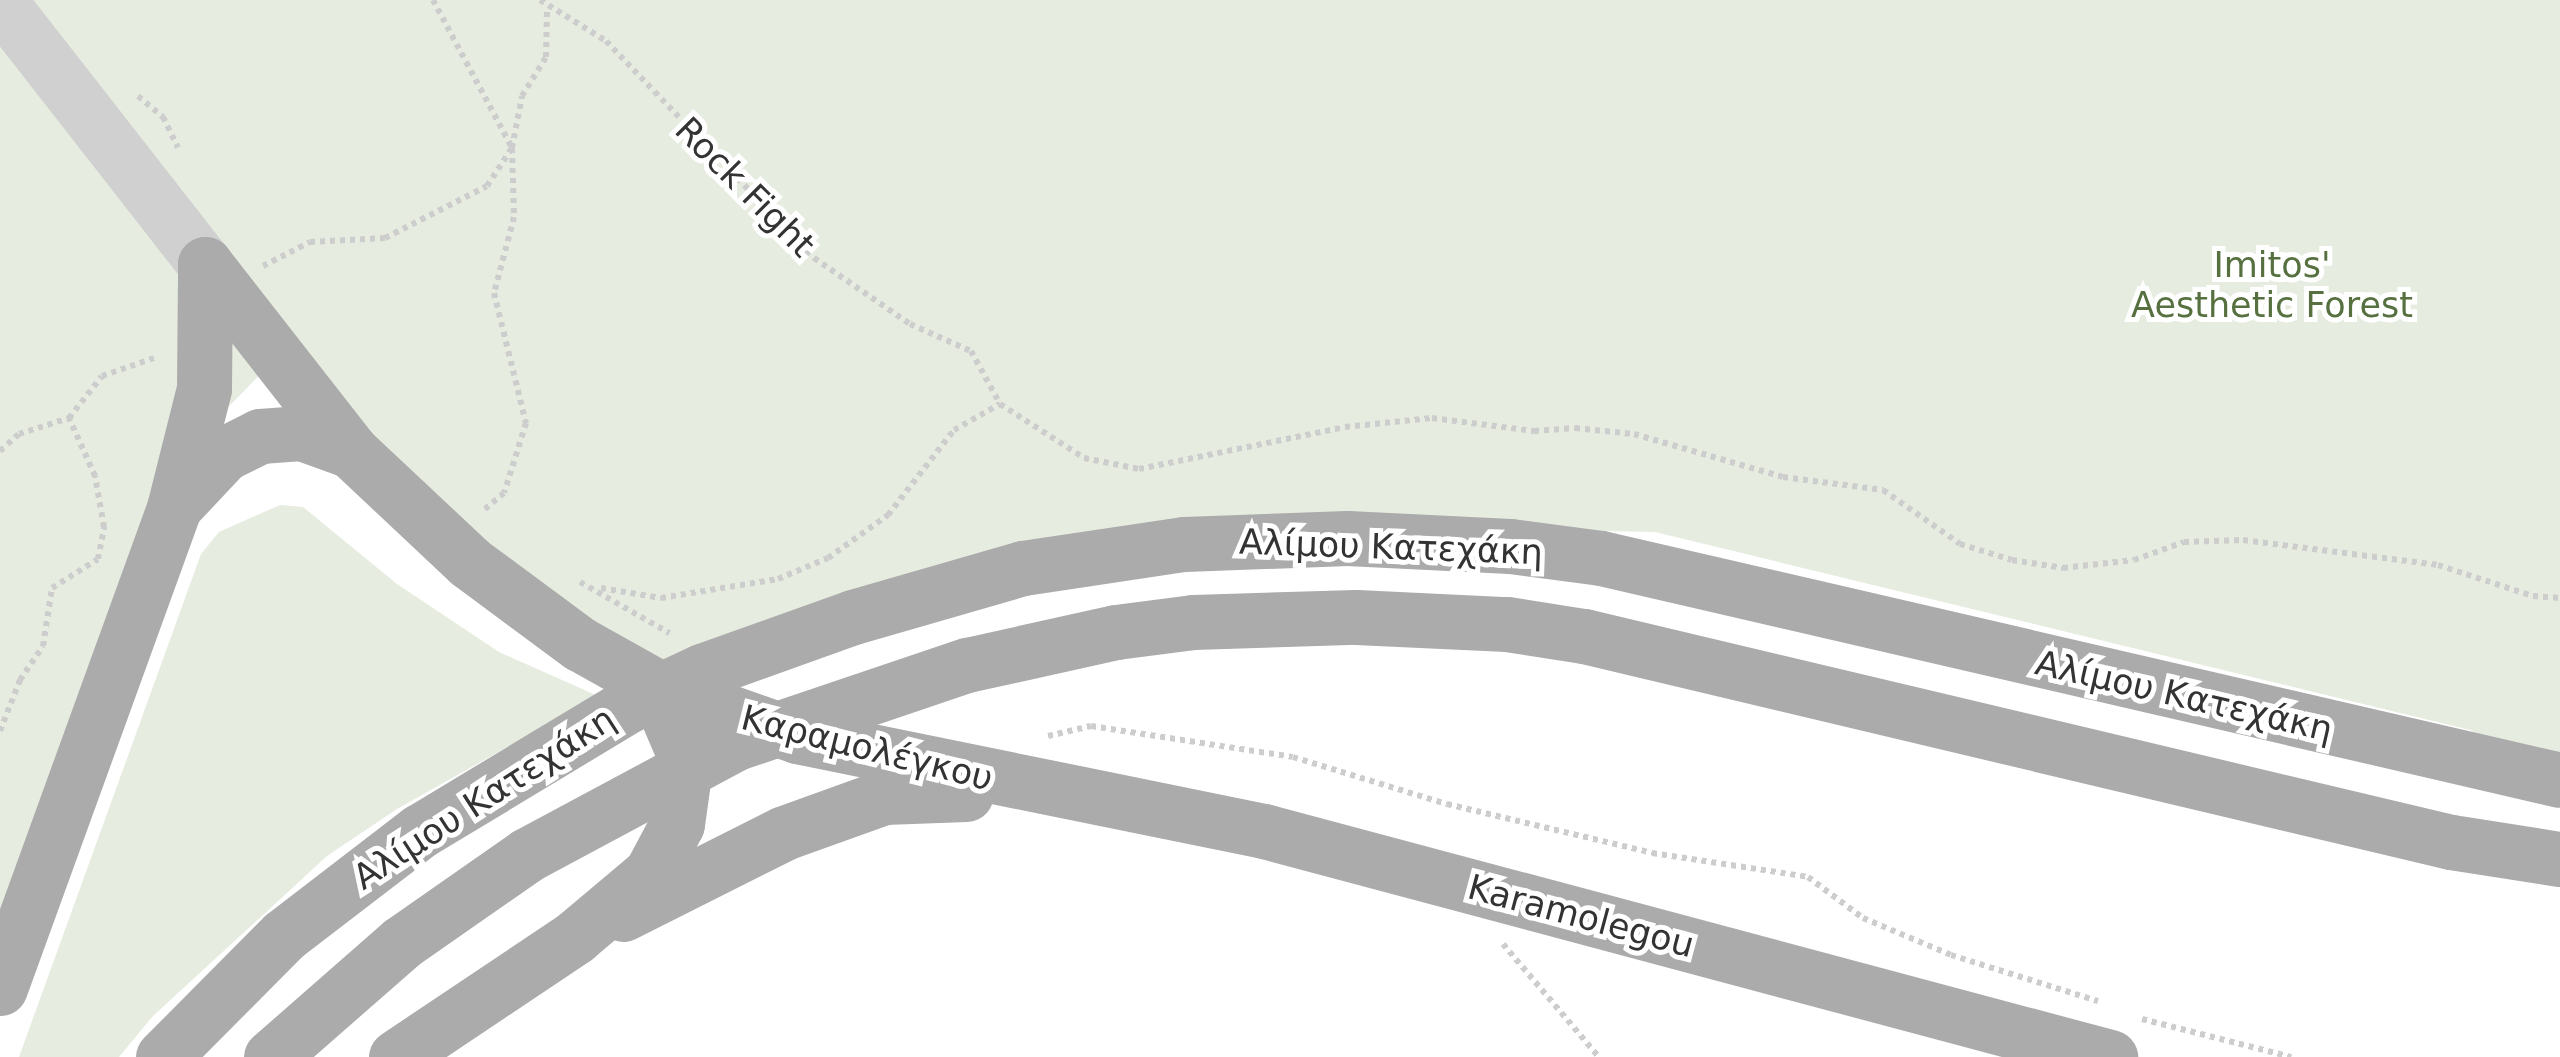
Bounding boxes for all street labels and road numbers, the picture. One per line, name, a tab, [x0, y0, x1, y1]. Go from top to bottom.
street label: Rock Fight	[666, 108, 824, 266]
street label: Αλίμου Κατεχάκη	[1239, 521, 1543, 573]
street label: Αλίμου Κατεχάκη	[2031, 641, 2337, 751]
street label: Καραμολέγκου	[737, 696, 997, 800]
street label: Αλίμου Κατεχάκη	[345, 698, 623, 898]
street label: Karamolegou	[1463, 866, 1699, 966]

